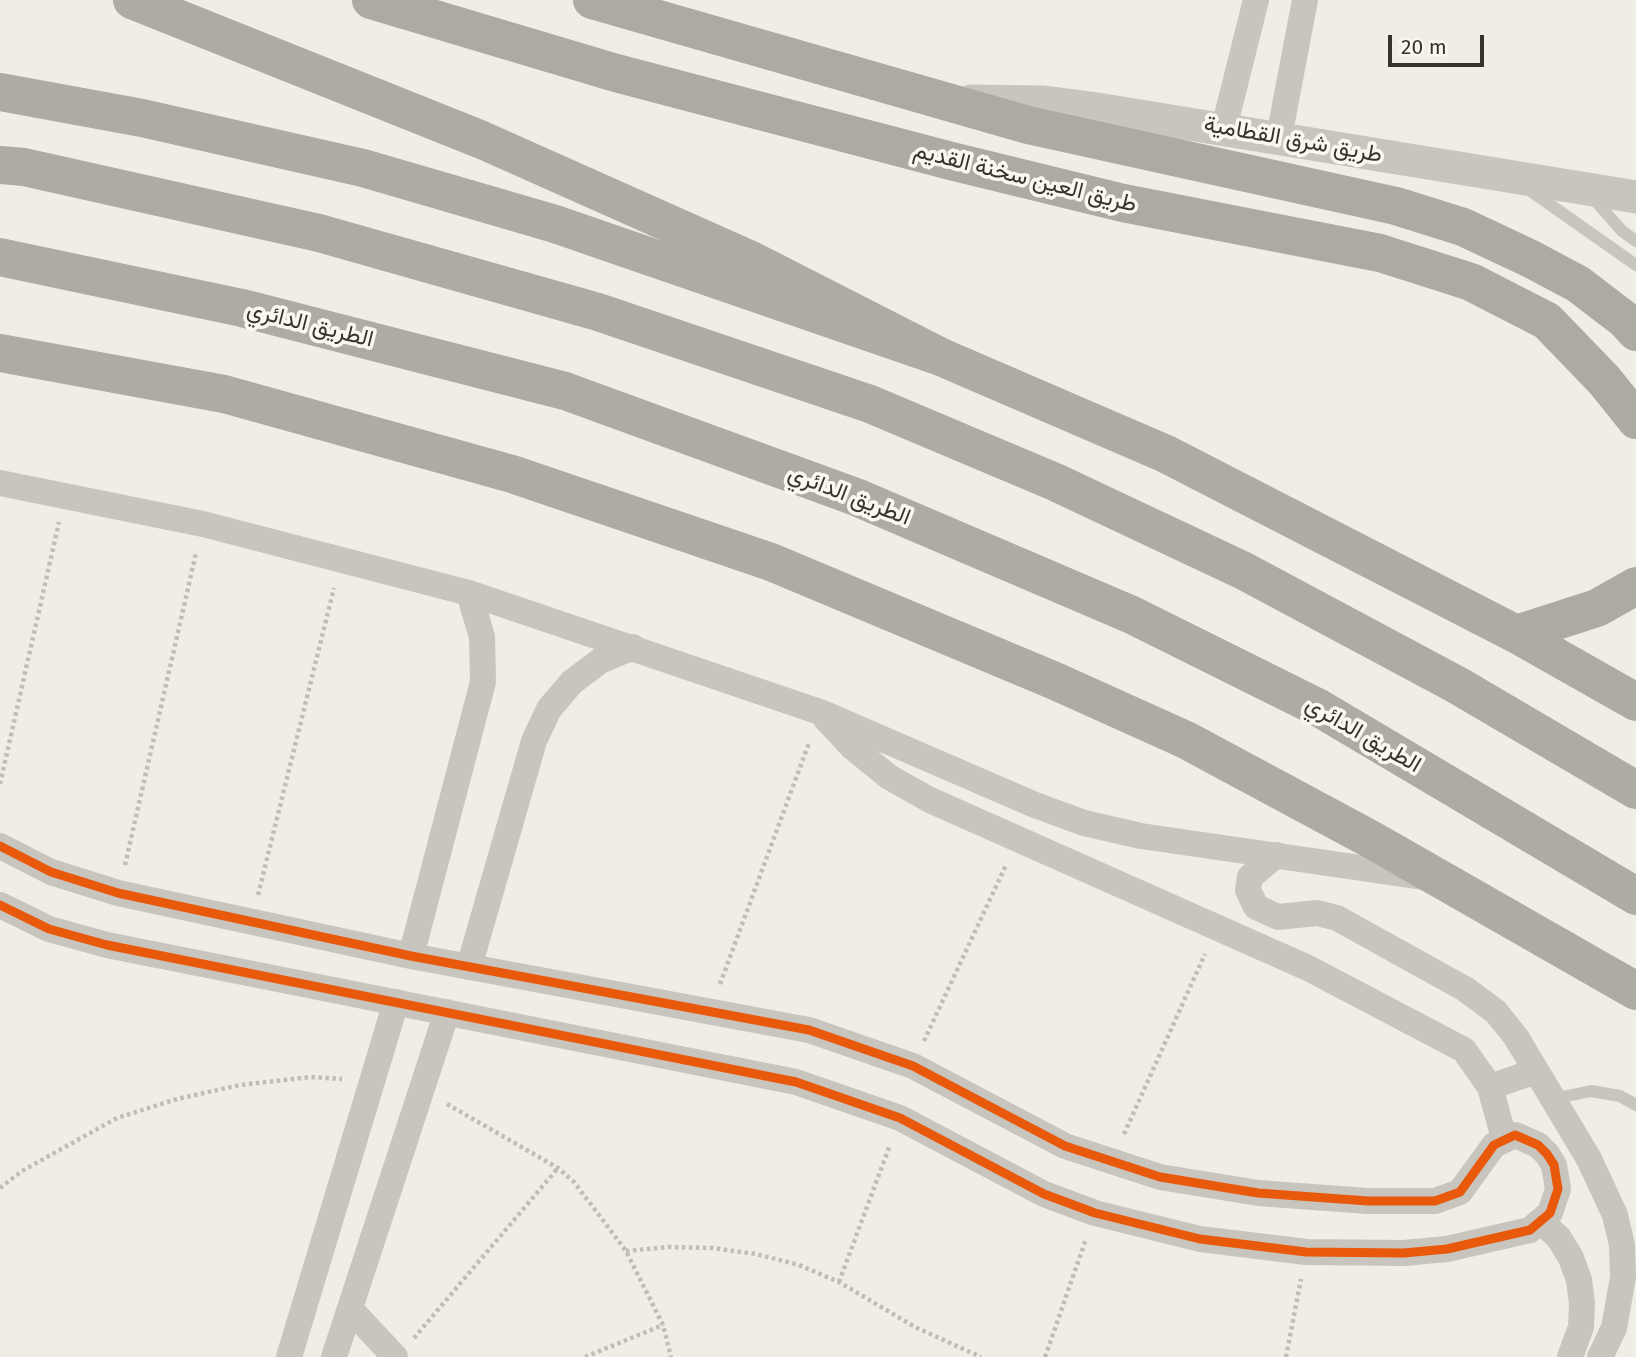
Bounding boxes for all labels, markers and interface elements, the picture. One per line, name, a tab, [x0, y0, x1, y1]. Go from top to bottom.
scale bar	[1391, 21, 1487, 65]
text: 20 m	[1401, 34, 1447, 60]
street label: طريق شرق القطامية	[1202, 111, 1384, 169]
street label: طريق العين سخنة القديم	[911, 137, 1139, 219]
street label: الطريق الدائري	[244, 296, 376, 354]
street label: الطريق الدائري	[784, 460, 914, 532]
street label: الطريق الدائري	[1300, 691, 1426, 779]

